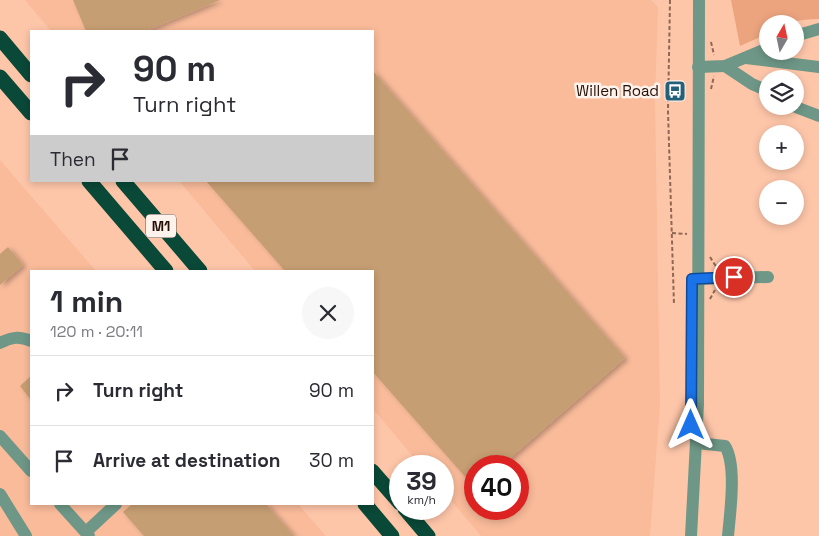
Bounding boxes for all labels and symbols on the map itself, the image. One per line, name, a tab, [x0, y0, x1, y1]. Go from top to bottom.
north arrow	[759, 15, 804, 60]
bus stop icon: Willen Road	[663, 79, 687, 103]
place label: Willen Road	[576, 81, 659, 100]
road number: M1	[146, 215, 176, 238]
pin	[713, 256, 755, 298]
position arrow	[664, 398, 716, 450]
speed limit sign: 40	[464, 455, 529, 520]

